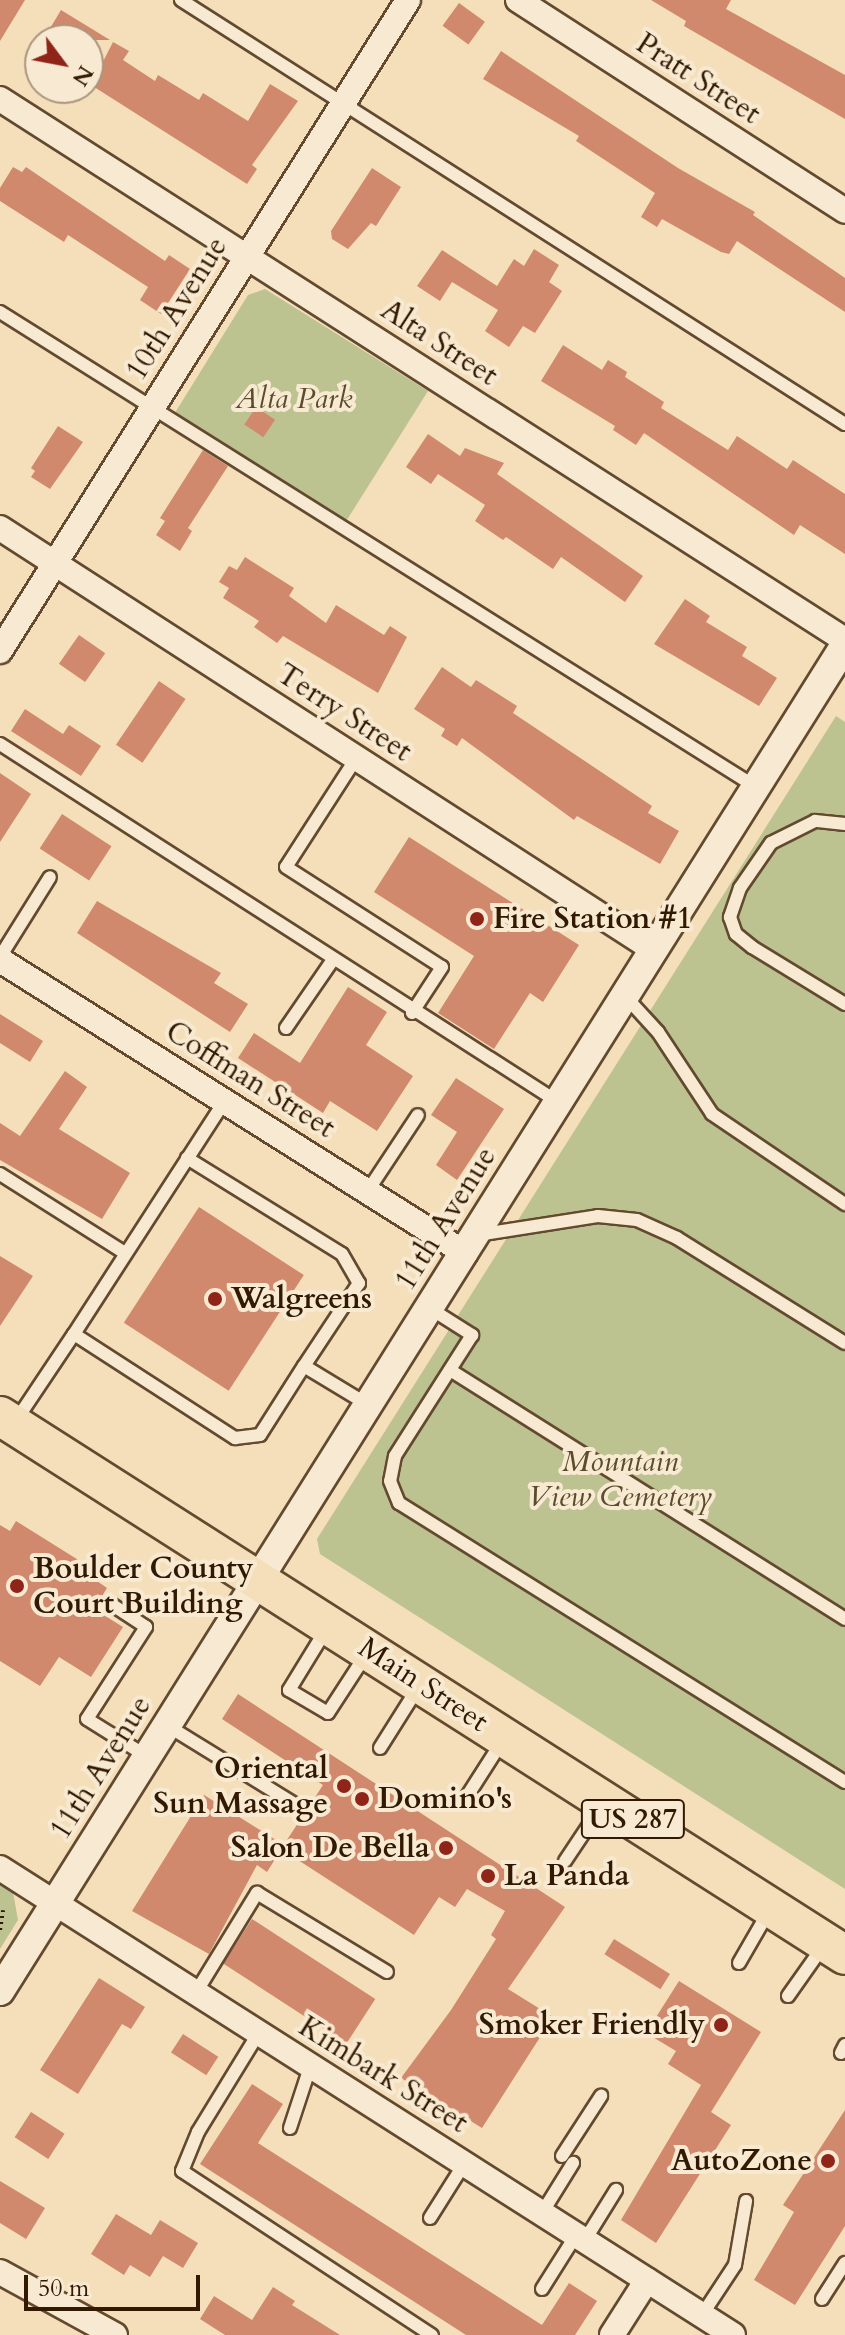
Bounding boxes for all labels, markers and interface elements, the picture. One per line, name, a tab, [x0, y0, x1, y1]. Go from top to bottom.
north arrow	[24, 24, 104, 104]
street label: Pratt Street	[629, 26, 767, 132]
text: N	[65, 60, 100, 92]
street label: 10th Avenue	[119, 231, 235, 387]
street label: Alta Street	[374, 292, 504, 394]
park label: Alta Park	[235, 381, 353, 417]
street label: Terry Street	[270, 656, 418, 770]
place label: Fire Station #1	[493, 901, 692, 937]
marker: Fire Station #1	[468, 910, 486, 928]
street label: Coffman Street	[159, 1014, 341, 1146]
street label: 11th Avenue	[388, 1141, 504, 1297]
place label: Walgreens	[231, 1281, 372, 1317]
marker: Walgreens	[206, 1290, 224, 1308]
park label: Mountain View Cemetery	[528, 1444, 712, 1514]
place label: Boulder County Court Building	[33, 1551, 254, 1622]
marker: Boulder County Court Building	[8, 1577, 26, 1595]
street label: Main Street	[352, 1630, 494, 1740]
street label: 11th Avenue	[43, 1690, 159, 1846]
place label: Oriental Sun Massage	[153, 1751, 328, 1822]
marker: Oriental Sun Massage	[335, 1777, 353, 1795]
place label: Domino's	[378, 1781, 512, 1817]
marker: Domino's	[353, 1790, 371, 1808]
road number: US 287	[579, 1795, 687, 1843]
place label: Salon De Bella	[231, 1830, 430, 1866]
marker: Salon De Bella	[437, 1839, 455, 1857]
place label: La Panda	[504, 1858, 630, 1894]
marker: La Panda	[479, 1867, 497, 1885]
place label: Smoker Friendly	[479, 2007, 705, 2043]
street label: Kimbark Street	[292, 2009, 474, 2141]
marker: Smoker Friendly	[712, 2016, 730, 2034]
place label: AutoZone	[671, 2143, 812, 2179]
marker: AutoZone	[819, 2152, 837, 2170]
scale bar	[28, 2259, 204, 2309]
text: 50 m	[38, 2272, 89, 2305]

